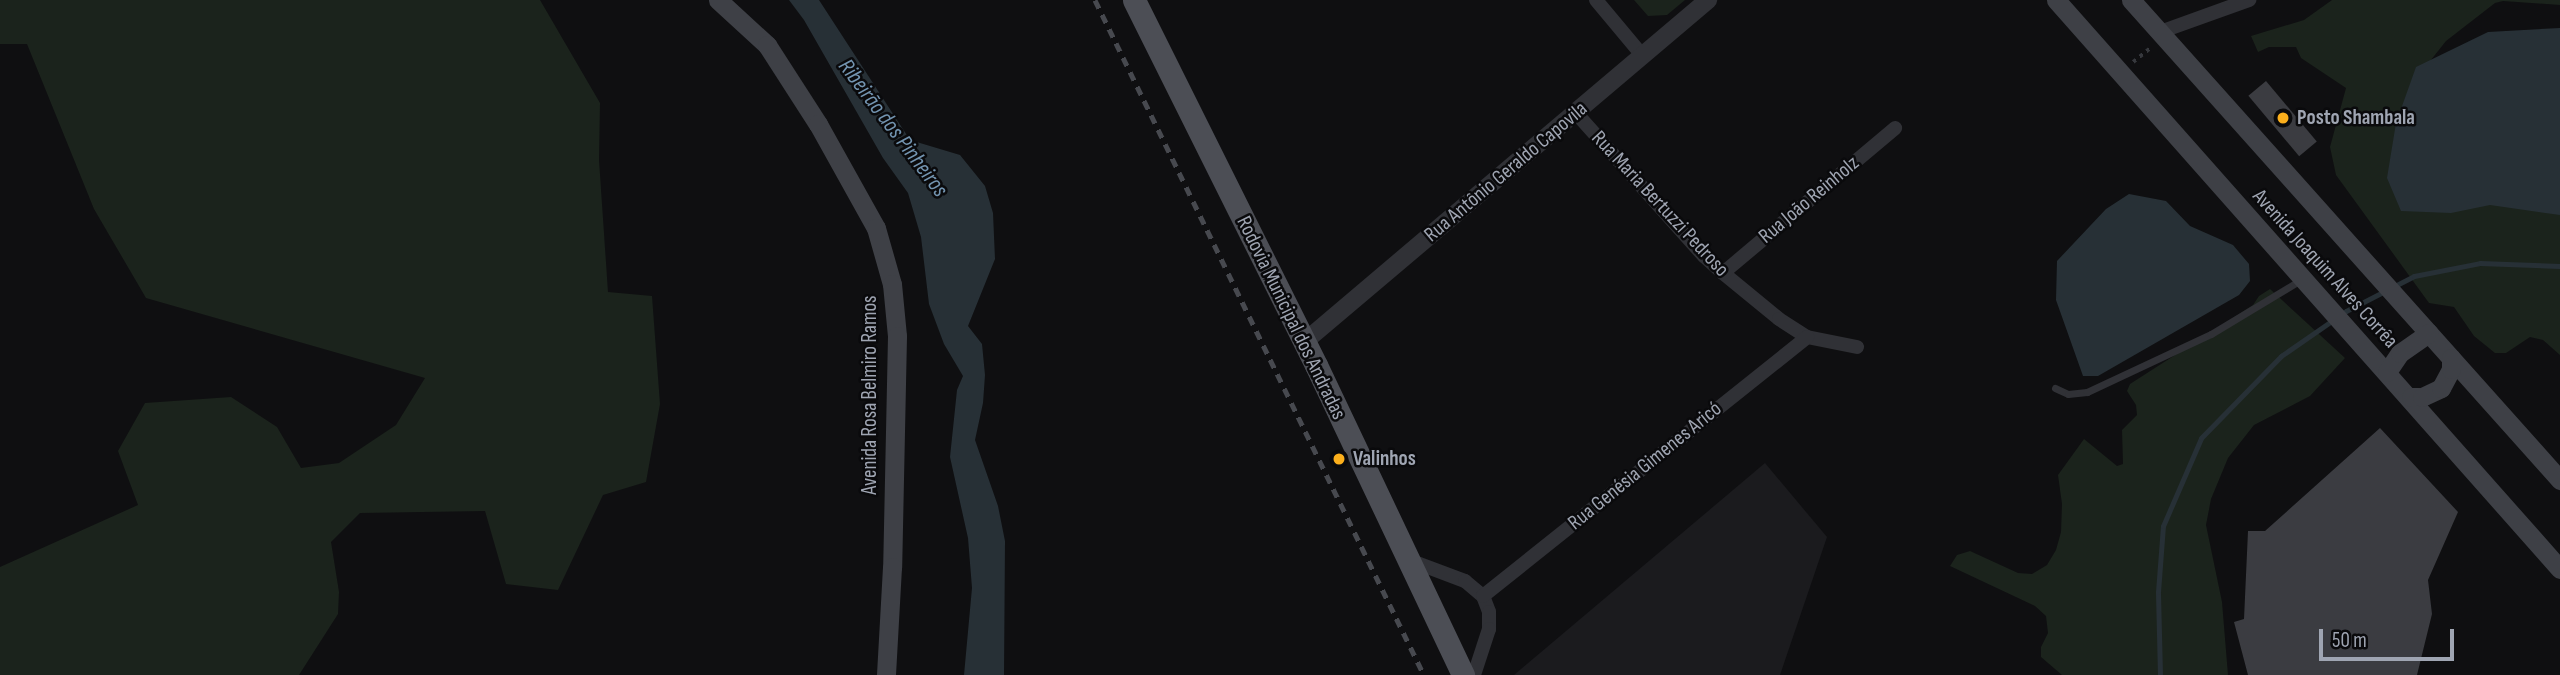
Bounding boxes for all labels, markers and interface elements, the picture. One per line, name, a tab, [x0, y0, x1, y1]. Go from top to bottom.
water label: Ribeirão dos Pinheiros	[832, 54, 954, 202]
street label: Rua Antônio Geraldo Capovila	[1419, 96, 1593, 248]
place label: Posto Shambala	[2297, 105, 2415, 131]
marker: Posto Shambala	[2275, 110, 2291, 126]
street label: Rua Maria Bertuzzi Pedroso	[1586, 126, 1734, 282]
street label: Rua João Reinholz	[1754, 151, 1864, 249]
street label: Avenida Joaquim Alves Corrêa	[2247, 184, 2403, 354]
street label: Rodovia Municipal dos Andradas	[1231, 212, 1351, 424]
street label: Avenida Rosa Belmiro Ramos	[857, 295, 883, 495]
street label: Rua Genésia Gimenes Aricó	[1563, 396, 1727, 536]
place label: Valinhos	[1353, 446, 1416, 472]
marker: Valinhos	[1331, 451, 1347, 467]
scale bar	[2322, 616, 2457, 660]
text: 50 m	[2332, 628, 2367, 653]

